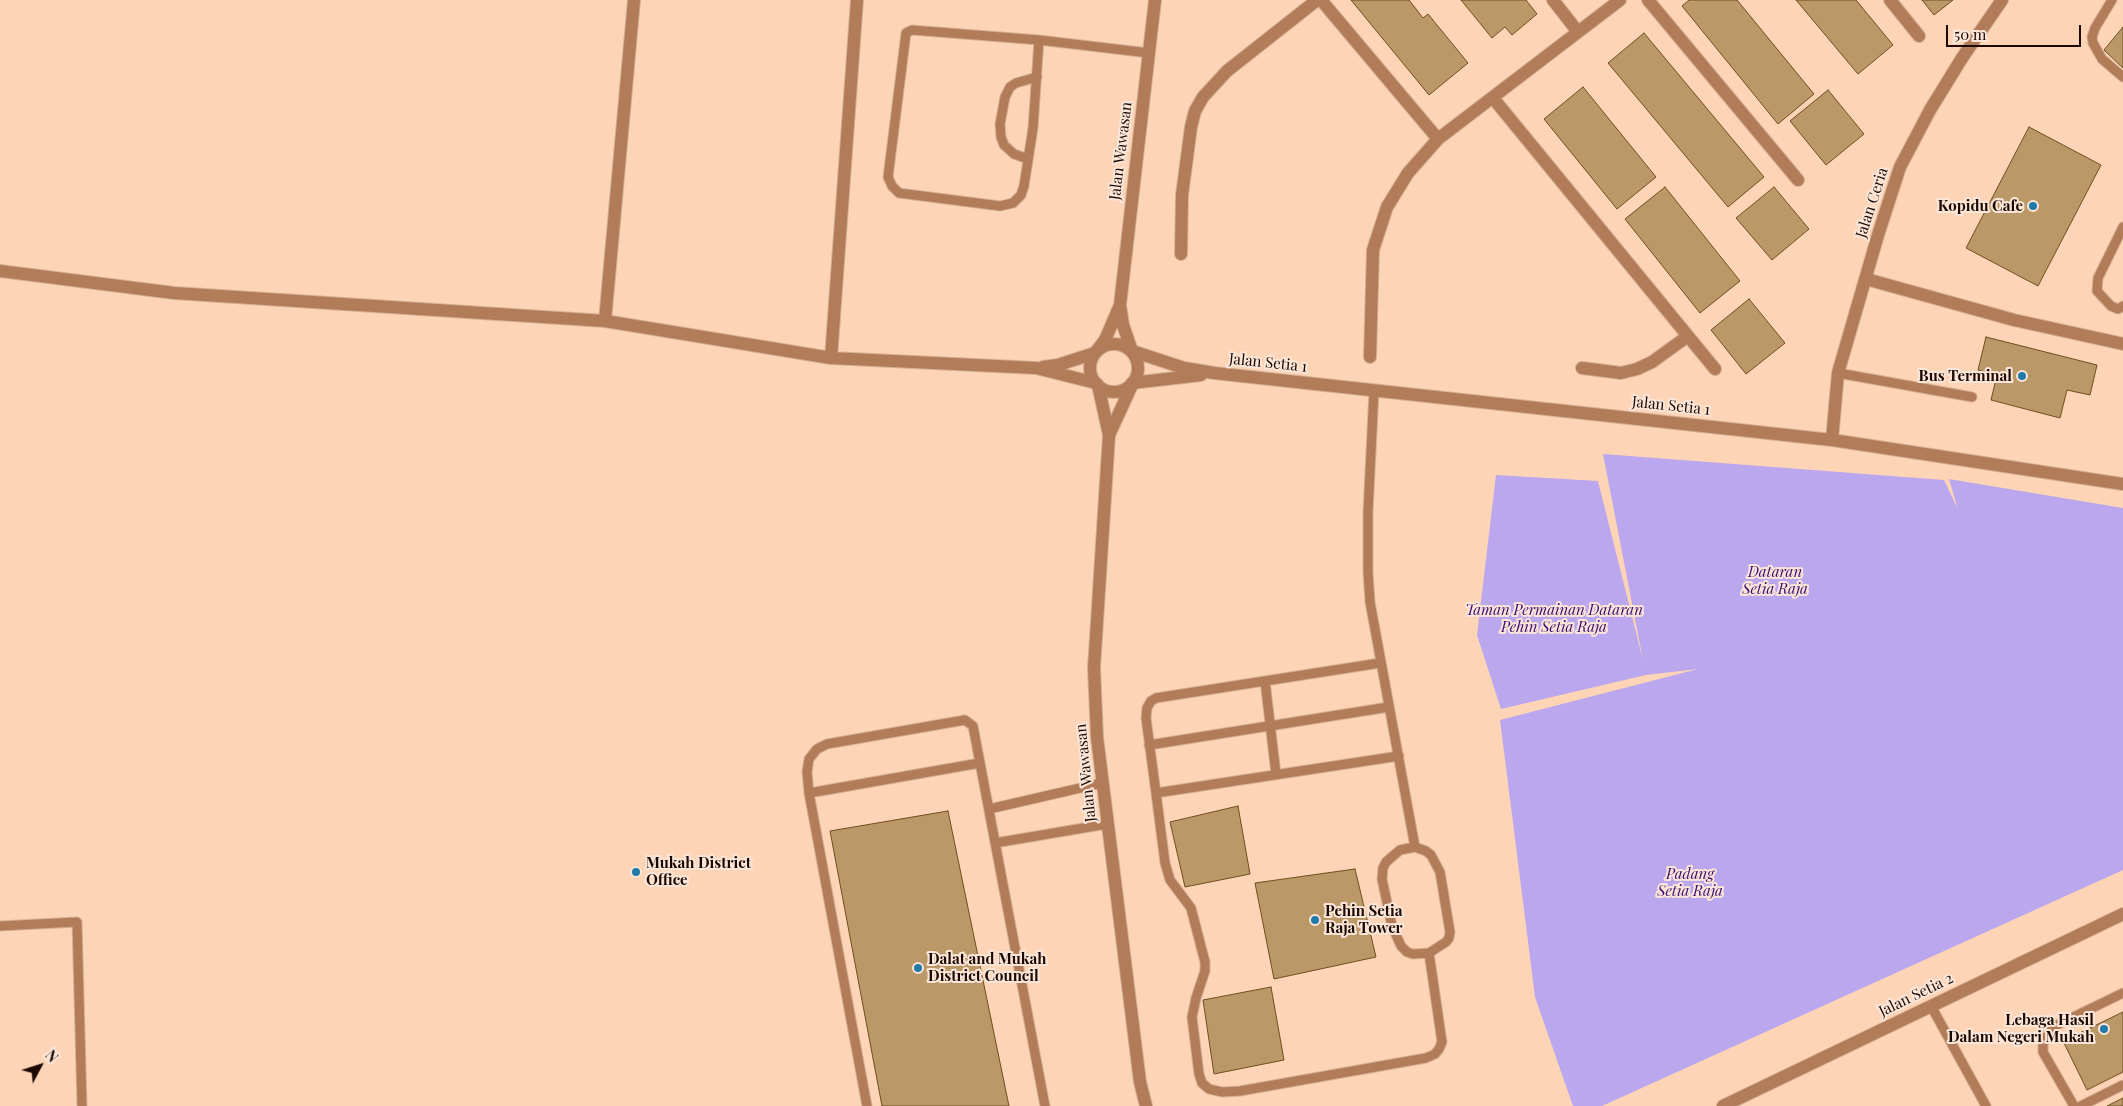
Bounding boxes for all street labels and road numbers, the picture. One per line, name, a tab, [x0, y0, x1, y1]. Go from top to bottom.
street label: Jalan Wawasan	[1106, 101, 1136, 201]
street label: Jalan Ceria	[1852, 166, 1892, 240]
street label: Jalan Setia 1	[1228, 350, 1308, 376]
street label: Jalan Setia 1	[1631, 393, 1711, 419]
street label: Jalan Wawasan	[1072, 723, 1100, 823]
street label: Jalan Setia 2	[1876, 969, 1956, 1021]

